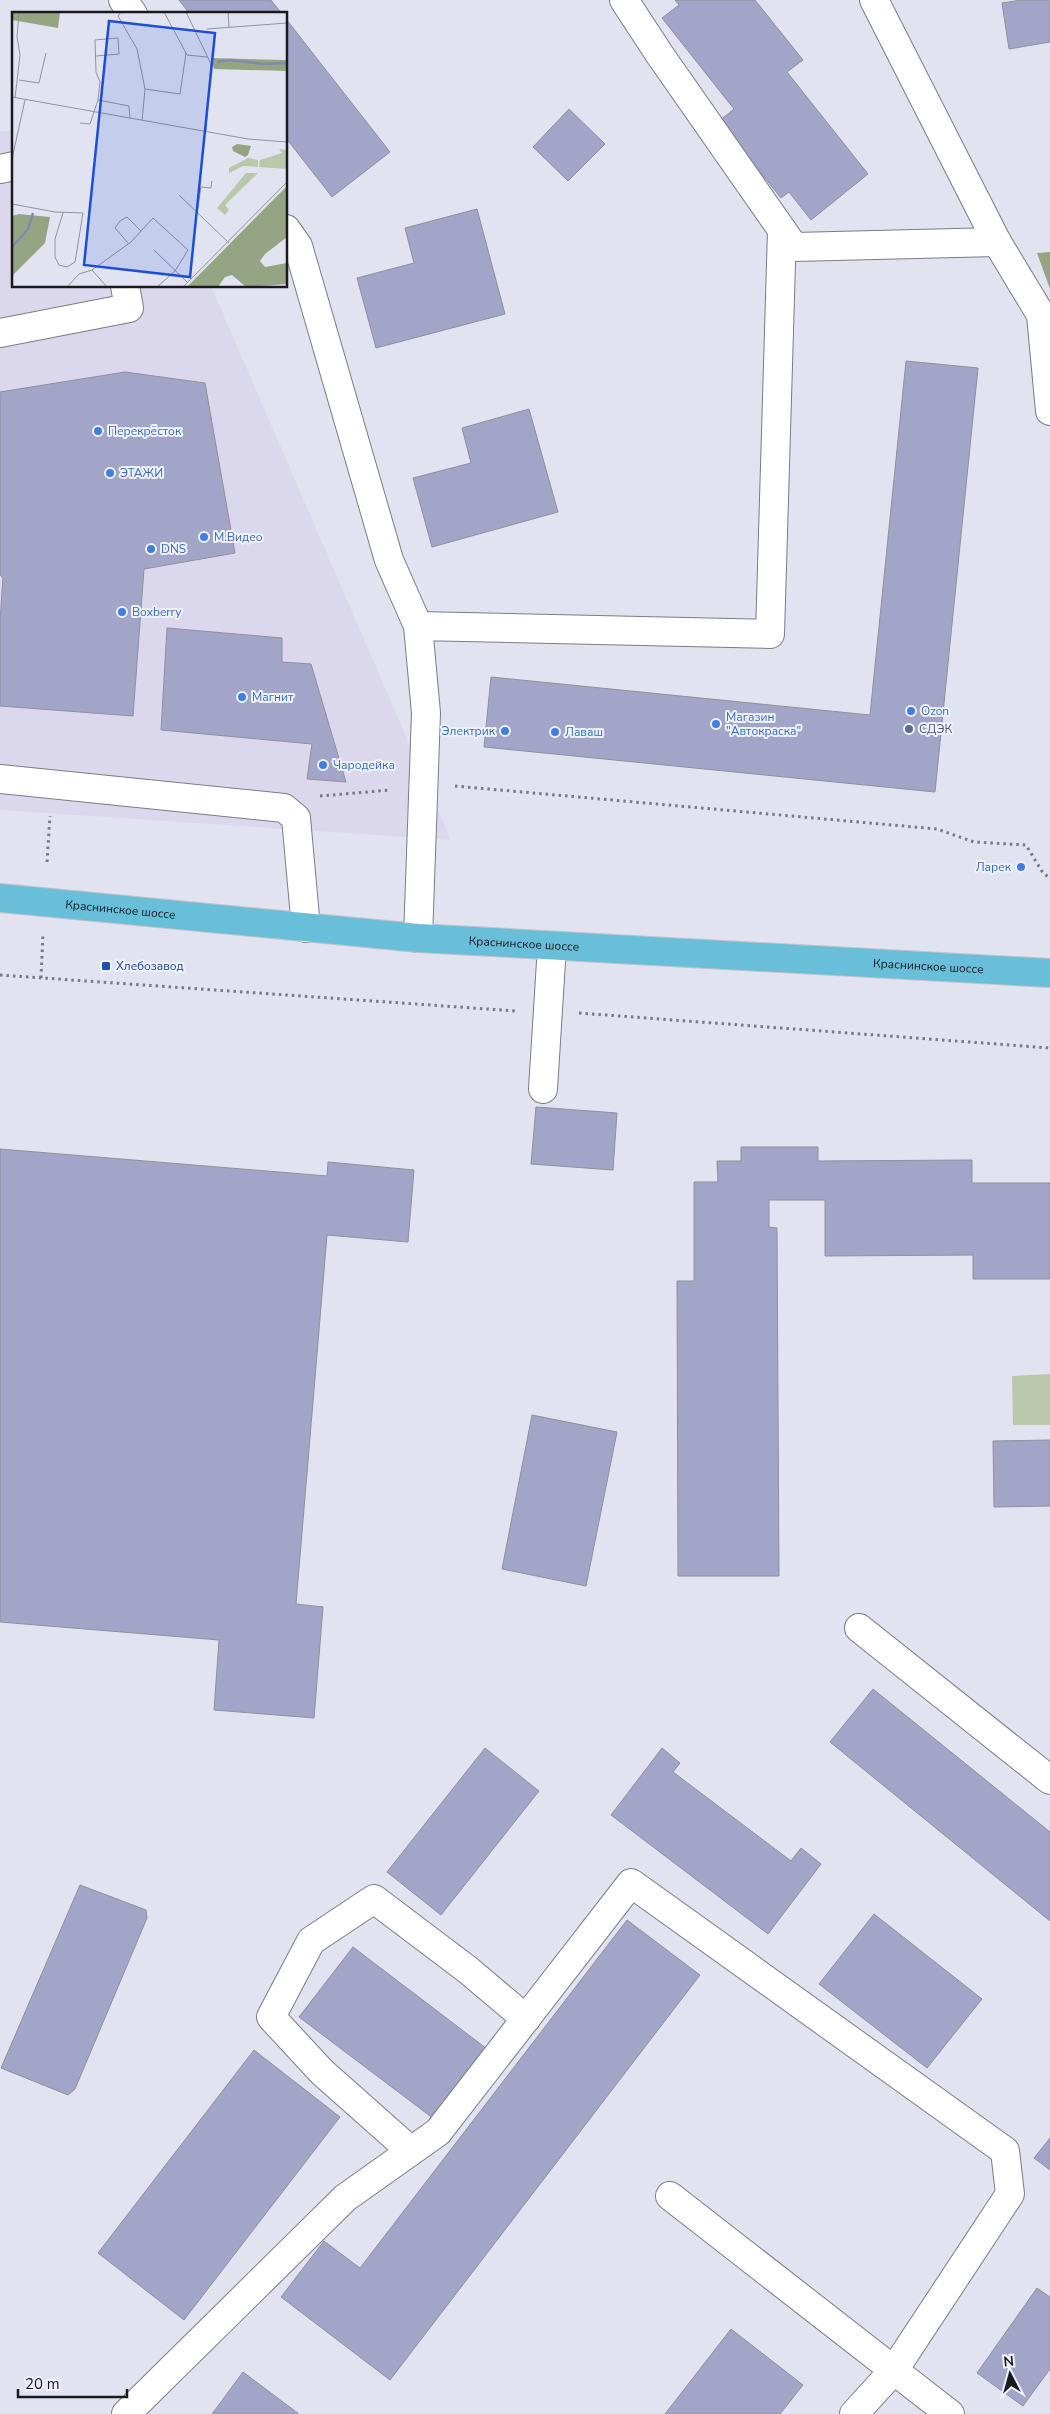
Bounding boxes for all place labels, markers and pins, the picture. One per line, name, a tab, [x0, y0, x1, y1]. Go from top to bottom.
place label: Перекрёсток	[108, 423, 182, 439]
marker: Перекрёсток	[92, 425, 104, 437]
place label: ЭТАЖИ	[120, 465, 163, 481]
marker: ЭТАЖИ	[104, 467, 116, 479]
place label: М.Видео	[214, 529, 263, 545]
marker: М.Видео	[198, 531, 210, 543]
place label: DNS	[161, 541, 186, 557]
marker: DNS	[145, 543, 157, 555]
place label: Boxberry	[132, 604, 182, 620]
marker: Boxberry	[116, 606, 128, 618]
place label: Магнит	[252, 689, 294, 705]
marker: Магнит	[236, 691, 248, 703]
place label: Ozon	[921, 703, 949, 719]
marker: Ozon	[905, 705, 917, 717]
place label: Магазин "Автокраска"	[726, 709, 801, 739]
marker: Магазин "Автокраска"	[710, 718, 722, 730]
place label: СДЭК	[919, 721, 952, 737]
place label: Электрик	[442, 723, 496, 739]
marker: СДЭК	[903, 723, 915, 735]
place label: Лаваш	[565, 724, 603, 740]
marker: Электрик	[499, 725, 511, 737]
marker: Лаваш	[549, 726, 561, 738]
place label: Чародейка	[333, 757, 395, 773]
marker: Чародейка	[317, 759, 329, 771]
place label: Ларек	[976, 859, 1012, 875]
marker: Ларек	[1015, 861, 1027, 873]
place label: Хлебозавод	[116, 958, 184, 974]
marker: Хлебозавод	[100, 960, 112, 972]

